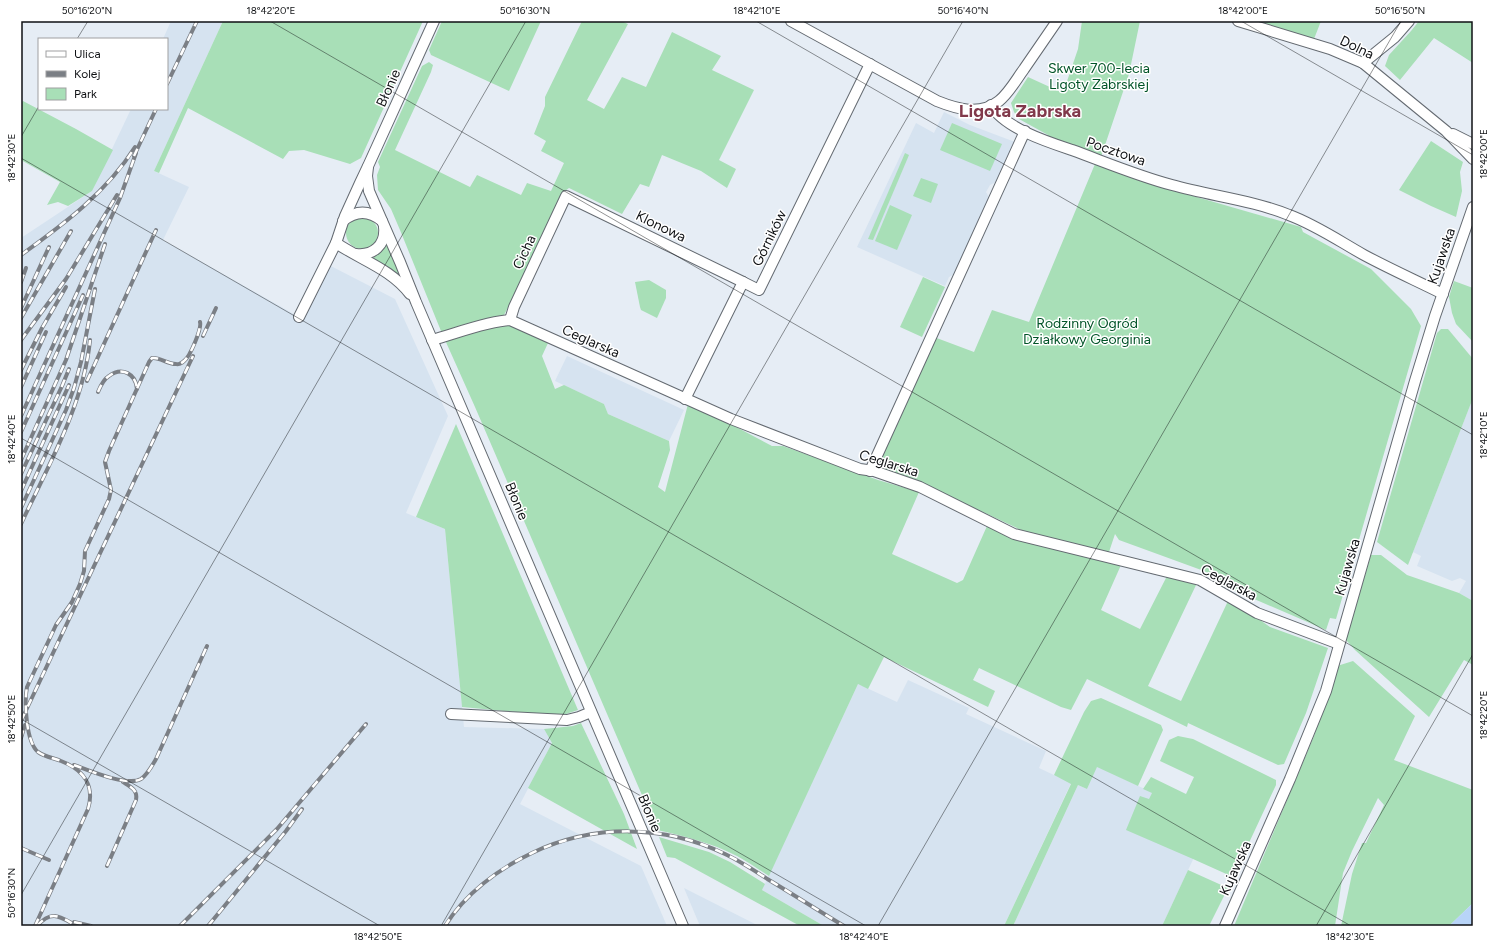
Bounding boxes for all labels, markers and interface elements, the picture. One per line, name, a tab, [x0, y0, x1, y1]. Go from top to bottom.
text: 50°16'20"N	[62, 4, 112, 17]
text: 18°42'20"E	[247, 4, 296, 17]
text: 50°16'30"N	[500, 4, 550, 17]
text: 18°42'10"E	[733, 4, 781, 17]
text: 50°16'40"N	[937, 4, 989, 17]
text: 18°42'00"E	[1218, 4, 1268, 17]
text: 50°16'50"N	[1375, 4, 1425, 17]
street label: Dolna	[1337, 32, 1377, 63]
legend	[38, 38, 168, 110]
text: Ulica	[74, 47, 101, 61]
park label: Skwer 700-lecia Ligoty Zabrskiej	[1048, 60, 1150, 93]
street label: Błonie	[373, 66, 404, 110]
text: Kolej	[74, 67, 101, 81]
text: Park	[74, 87, 97, 101]
district label: Ligota Zabrska	[959, 100, 1081, 122]
text: 18°42'00"E	[1477, 129, 1490, 179]
street label: Pocztowa	[1084, 133, 1148, 170]
text: 18°42'30"E	[5, 134, 18, 182]
street label: Klonowa	[633, 207, 689, 246]
street label: Górników	[749, 207, 790, 269]
street label: Kujawska	[1424, 226, 1459, 287]
street label: Cicha	[509, 232, 540, 272]
park label: Rodzinny Ogród Działkowy Georginia	[1023, 315, 1151, 348]
street label: Ceglarska	[559, 321, 622, 362]
text: 18°42'10"E	[1477, 411, 1490, 459]
text: 18°42'40"E	[5, 414, 18, 464]
street label: Ceglarska	[857, 446, 921, 481]
street label: Błonie	[501, 480, 532, 523]
street label: Kujawska	[1331, 537, 1364, 598]
street label: Ceglarska	[1198, 561, 1260, 604]
text: 18°42'20"E	[1477, 690, 1490, 739]
text: 18°42'50"E	[5, 694, 18, 744]
street label: Błonie	[634, 792, 665, 835]
street label: Kujawska	[1216, 838, 1255, 898]
text: 50°16'30"N	[5, 868, 18, 918]
text: 18°42'50"E	[353, 930, 403, 943]
text: 18°42'40"E	[839, 930, 889, 943]
text: 18°42'30"E	[1326, 930, 1374, 943]

